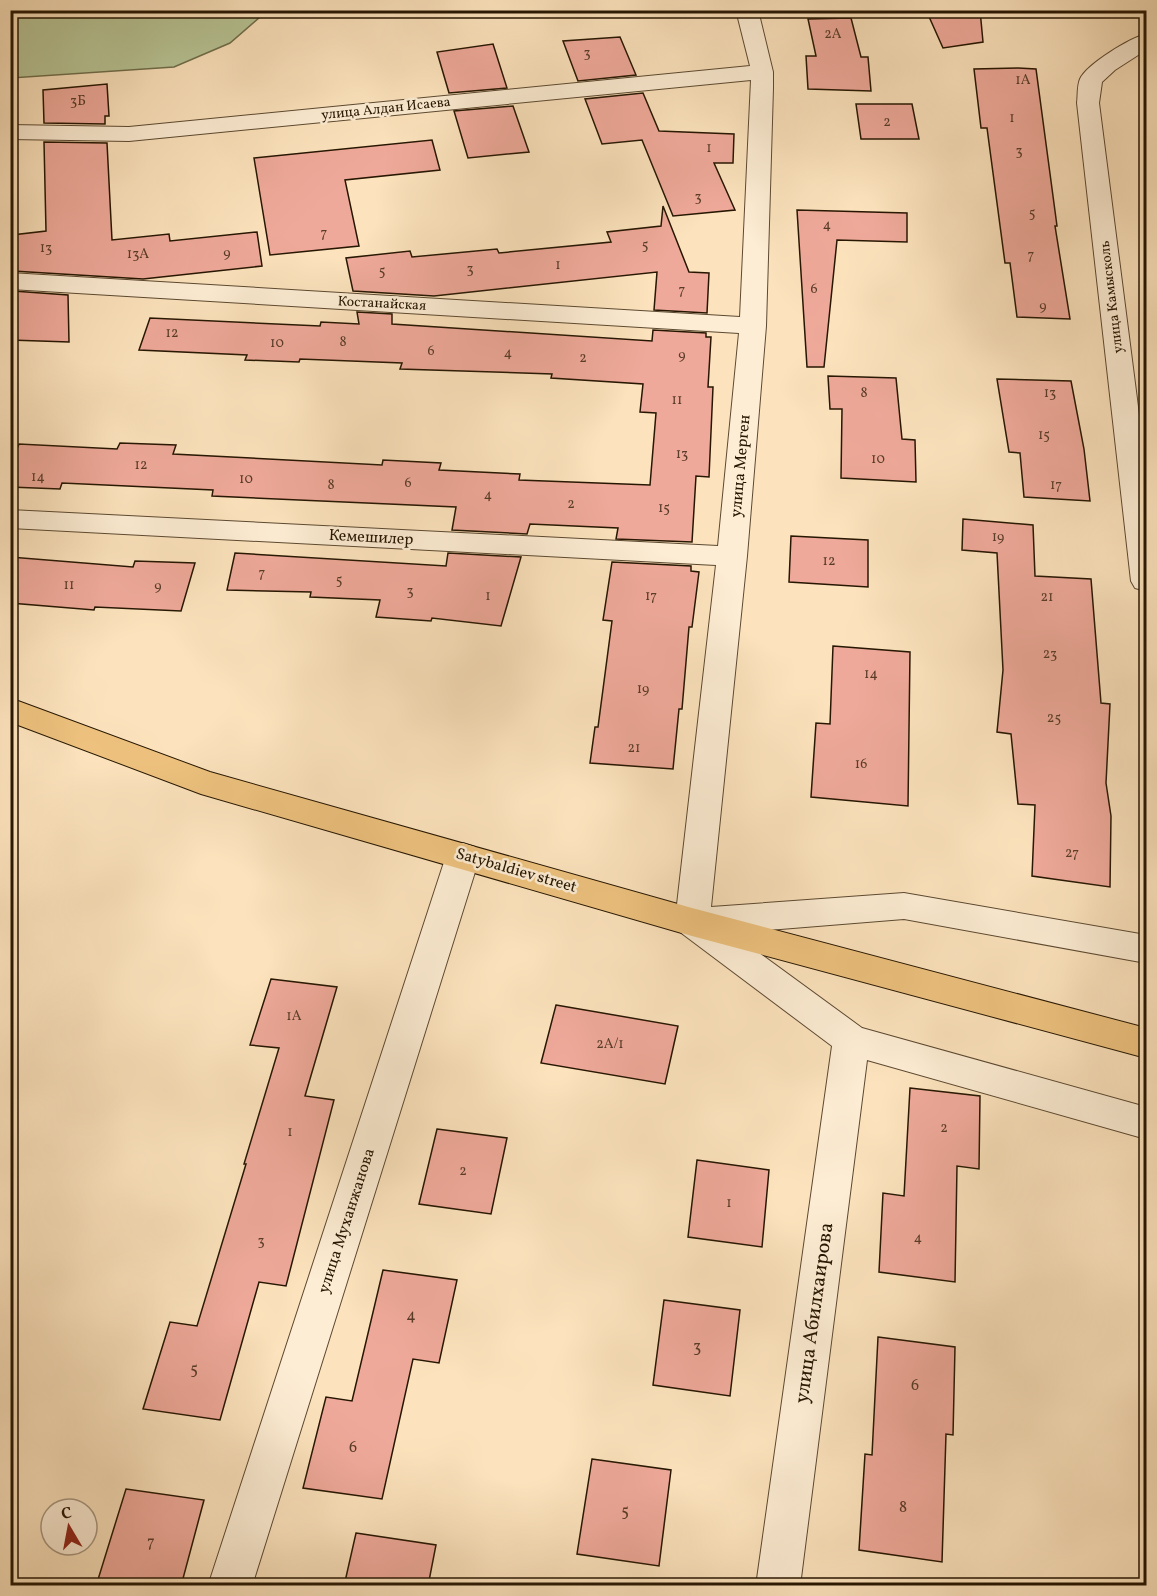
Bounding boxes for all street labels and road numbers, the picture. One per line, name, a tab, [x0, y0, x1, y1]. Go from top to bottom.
street label: улица Алдан Исаева	[320, 93, 452, 125]
street label: улица Камысколь	[1096, 240, 1128, 354]
street label: Костанайская	[337, 292, 427, 316]
street label: улица Мерген	[726, 413, 756, 518]
street label: Кемешилер	[328, 525, 414, 551]
street label: Satybaldiev street	[453, 843, 579, 899]
street label: улица Муханжанова	[313, 1146, 381, 1296]
street label: улица Абилхаирова	[788, 1221, 842, 1405]

